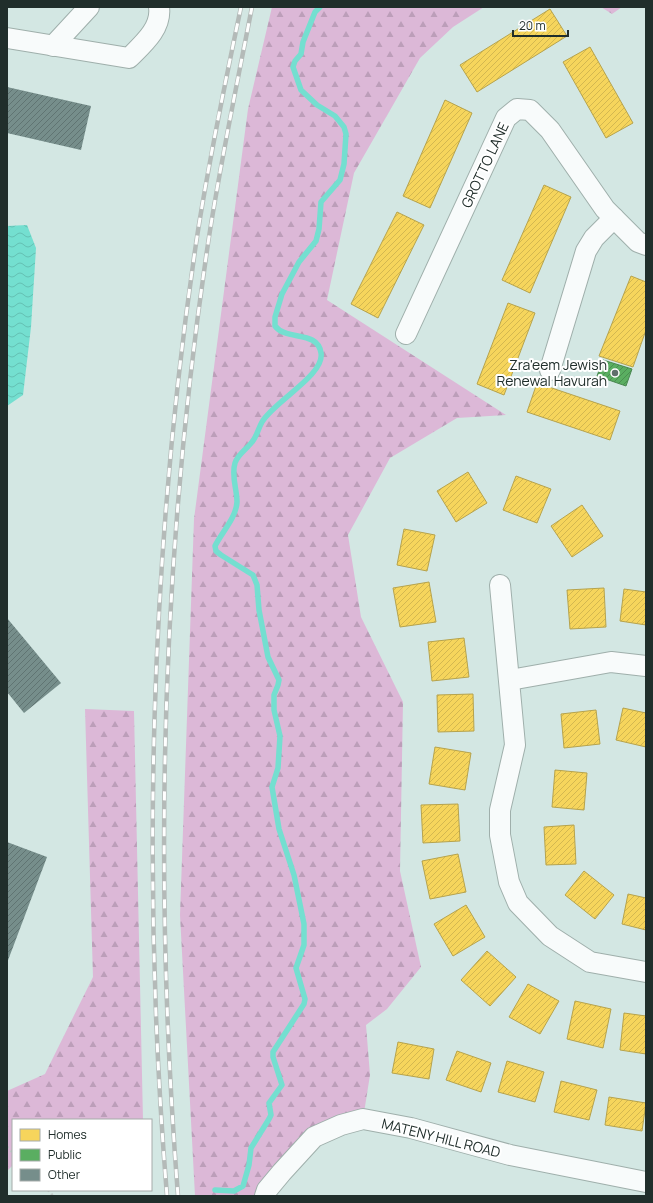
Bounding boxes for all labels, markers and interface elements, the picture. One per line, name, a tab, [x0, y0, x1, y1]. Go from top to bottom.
scale bar	[513, 12, 568, 38]
text: 20 m	[519, 17, 546, 34]
street label: GROTTO LANE	[456, 119, 513, 211]
place label: Zra'eem Jewish Renewal Havurah	[496, 355, 607, 390]
marker: Zra'eem Jewish Renewal Havurah	[610, 368, 620, 378]
street label: MATENY HILL ROAD	[380, 1114, 503, 1161]
legend	[12, 1119, 152, 1191]
text: Homes	[48, 1126, 87, 1143]
text: Public	[48, 1146, 82, 1163]
text: Other	[48, 1166, 81, 1183]

